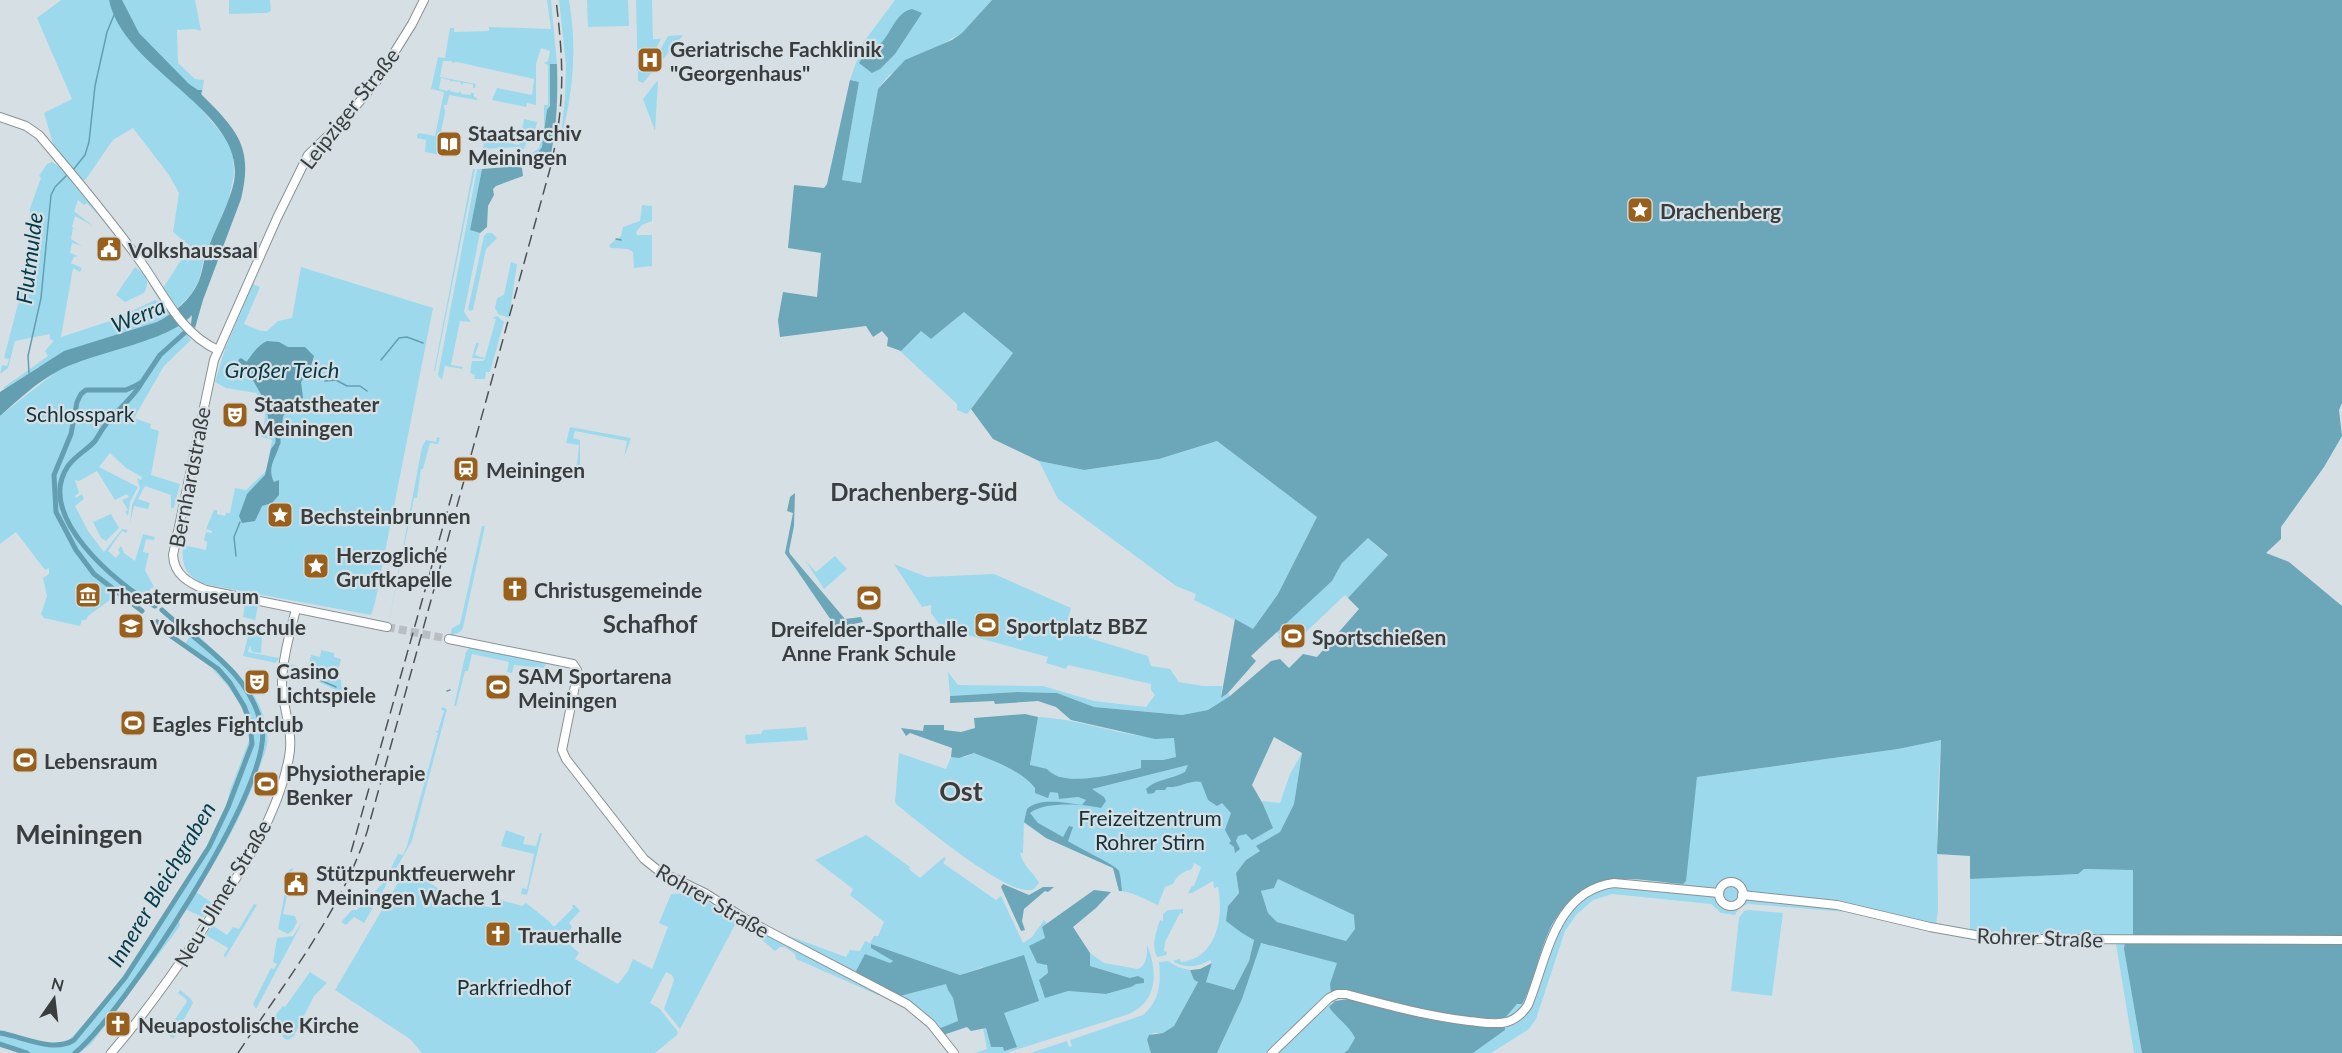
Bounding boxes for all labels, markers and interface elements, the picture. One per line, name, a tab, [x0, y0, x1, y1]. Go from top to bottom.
place label: Geriatrische Fachklinik "Georgenhaus"	[670, 36, 883, 85]
street label: Leipziger Straße	[294, 43, 404, 173]
hospital icon: Geriatrische Fachklinik "Georgenhaus"	[635, 45, 665, 75]
place label: Staatsarchiv Meiningen	[468, 120, 582, 169]
library icon: Staatsarchiv Meiningen	[434, 129, 464, 159]
place icon: Drachenberg	[1625, 195, 1655, 225]
place label: Drachenberg	[1660, 198, 1781, 223]
water label: Flutmulde	[10, 211, 48, 305]
public building icon: Volkshaussaal	[94, 234, 124, 264]
place label: Volkshaussaal	[127, 237, 258, 262]
water label: Werra	[107, 292, 169, 338]
water label: Großer Teich	[225, 356, 339, 383]
place label: Staatstheater Meiningen	[254, 391, 379, 440]
theatre icon: Staatstheater Meiningen	[220, 400, 250, 430]
park label: Schlosspark	[26, 401, 135, 426]
street label: Bernhardstraße	[163, 405, 215, 549]
station icon: Meiningen	[451, 454, 481, 484]
place label: Meiningen	[486, 457, 585, 482]
district label: Drachenberg-Süd	[830, 477, 1018, 506]
place icon: Bechsteinbrunnen	[265, 500, 295, 530]
place label: Bechsteinbrunnen	[300, 503, 471, 528]
place label: Herzogliche Gruftkapelle	[336, 542, 452, 591]
place icon: Herzogliche Gruftkapelle	[301, 551, 331, 581]
church icon: Christusgemeinde	[500, 574, 530, 604]
place label: Christusgemeinde	[534, 577, 702, 602]
museum icon: Theatermuseum	[73, 580, 103, 610]
place label: Theatermuseum	[107, 583, 259, 608]
sports icon: Dreifelder-Sporthalle Anne Frank Schule	[854, 583, 884, 613]
district label: Schafhof	[603, 609, 698, 638]
sports icon: Sportplatz BBZ	[972, 610, 1002, 640]
school or university icon: Volkshochschule	[116, 611, 146, 641]
place label: Sportplatz BBZ	[1006, 613, 1148, 638]
place label: Volkshochschule	[149, 614, 306, 639]
place label: Dreifelder-Sporthalle Anne Frank Schule	[770, 616, 968, 665]
sports icon: Sportschießen	[1278, 621, 1308, 651]
place label: Sportschießen	[1312, 624, 1446, 649]
place label: Casino Lichtspiele	[276, 658, 376, 707]
place label: SAM Sportarena Meiningen	[518, 663, 672, 712]
theatre icon: Casino Lichtspiele	[242, 667, 272, 697]
sports icon: SAM Sportarena Meiningen	[483, 672, 513, 702]
sports icon: Eagles Fightclub	[118, 708, 148, 738]
place label: Eagles Fightclub	[152, 711, 303, 736]
sports icon: Lebensraum	[10, 745, 40, 775]
place label: Lebensraum	[44, 748, 158, 773]
place label: Physiotherapie Benker	[286, 760, 426, 809]
sports icon: Physiotherapie Benker	[251, 769, 281, 799]
district label: Ost	[939, 774, 983, 807]
water label: Innerer Bleichgraben	[101, 797, 221, 971]
park label: Freizeitzentrum Rohrer Stirn	[1078, 805, 1222, 854]
street label: Neu-Ulmer Straße	[168, 815, 276, 971]
district label: Meiningen	[15, 817, 143, 850]
street label: Rohrer Straße	[652, 858, 774, 942]
place label: Stützpunktfeuerwehr Meiningen Wache 1	[316, 860, 515, 909]
public building icon: Stützpunktfeuerwehr Meiningen Wache 1	[281, 869, 311, 899]
church icon: Trauerhalle	[483, 919, 513, 949]
place label: Trauerhalle	[518, 922, 622, 947]
street label: Rohrer Straße	[1976, 922, 2104, 952]
north arrow	[24, 969, 84, 1029]
text: N	[49, 973, 66, 995]
park label: Parkfriedhof	[457, 974, 572, 999]
church icon: Neuapostolische Kirche	[103, 1009, 133, 1039]
place label: Neuapostolische Kirche	[138, 1012, 359, 1037]

